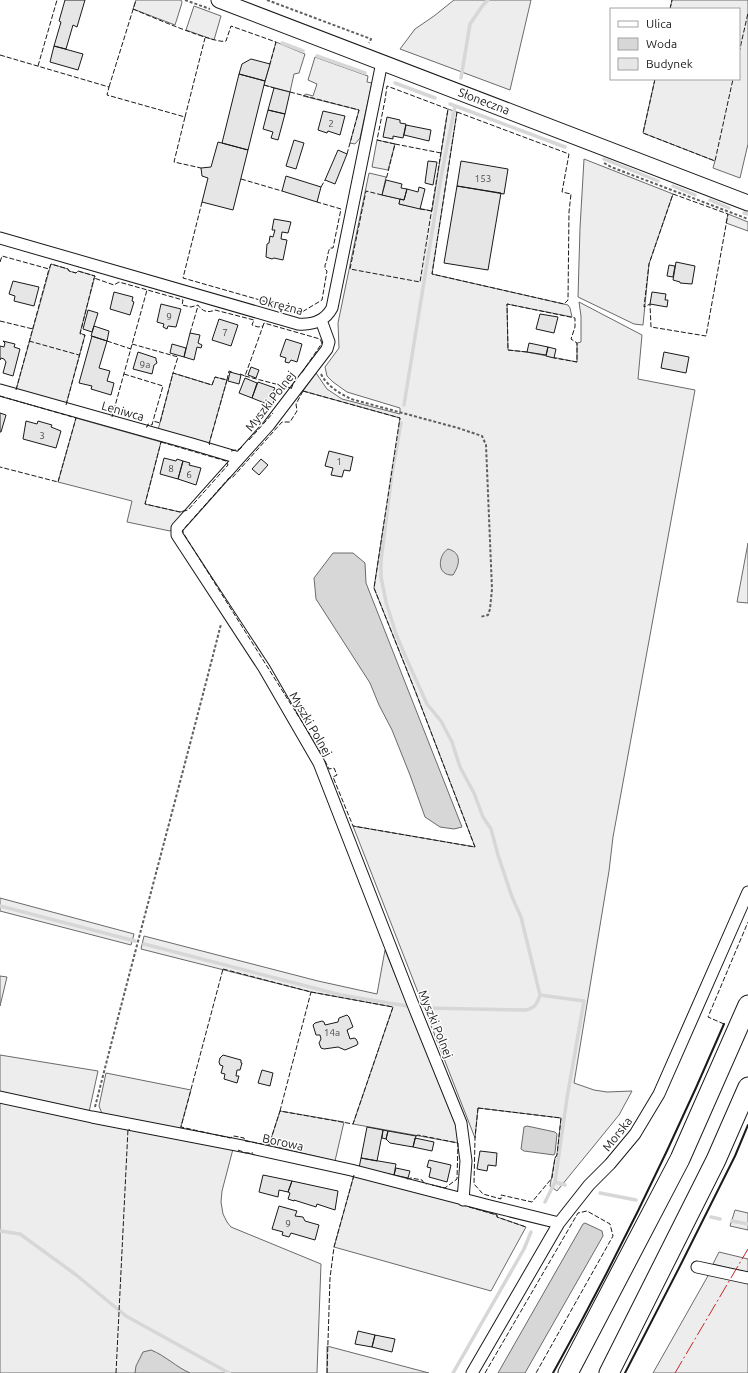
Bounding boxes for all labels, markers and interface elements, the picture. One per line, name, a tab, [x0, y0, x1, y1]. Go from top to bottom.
legend	[610, 8, 740, 80]
text: Ulica	[646, 17, 672, 30]
text: Woda	[646, 37, 677, 50]
text: Budynek	[646, 57, 693, 70]
street label: Słoneczna	[456, 85, 512, 117]
house number: 2	[328, 118, 334, 129]
house number: 153	[475, 173, 491, 184]
street label: Okrężna	[258, 293, 304, 317]
house number: 9	[166, 311, 172, 322]
house number: 7	[222, 327, 228, 338]
house number: 9a	[140, 359, 150, 370]
street label: Myszki Polnej	[243, 368, 297, 433]
street label: Leniwca	[100, 399, 146, 423]
house number: 3	[39, 430, 45, 441]
house number: 1	[336, 456, 342, 467]
house number: 8	[168, 463, 174, 474]
house number: 6	[186, 469, 192, 480]
street label: Myszki Polnej	[287, 689, 335, 759]
street label: Myszki Polnej	[416, 988, 456, 1060]
house number: 14a	[324, 1027, 340, 1038]
street label: Morska	[600, 1114, 634, 1154]
street label: Borowa	[261, 1131, 305, 1153]
house number: 9	[285, 1218, 291, 1229]

